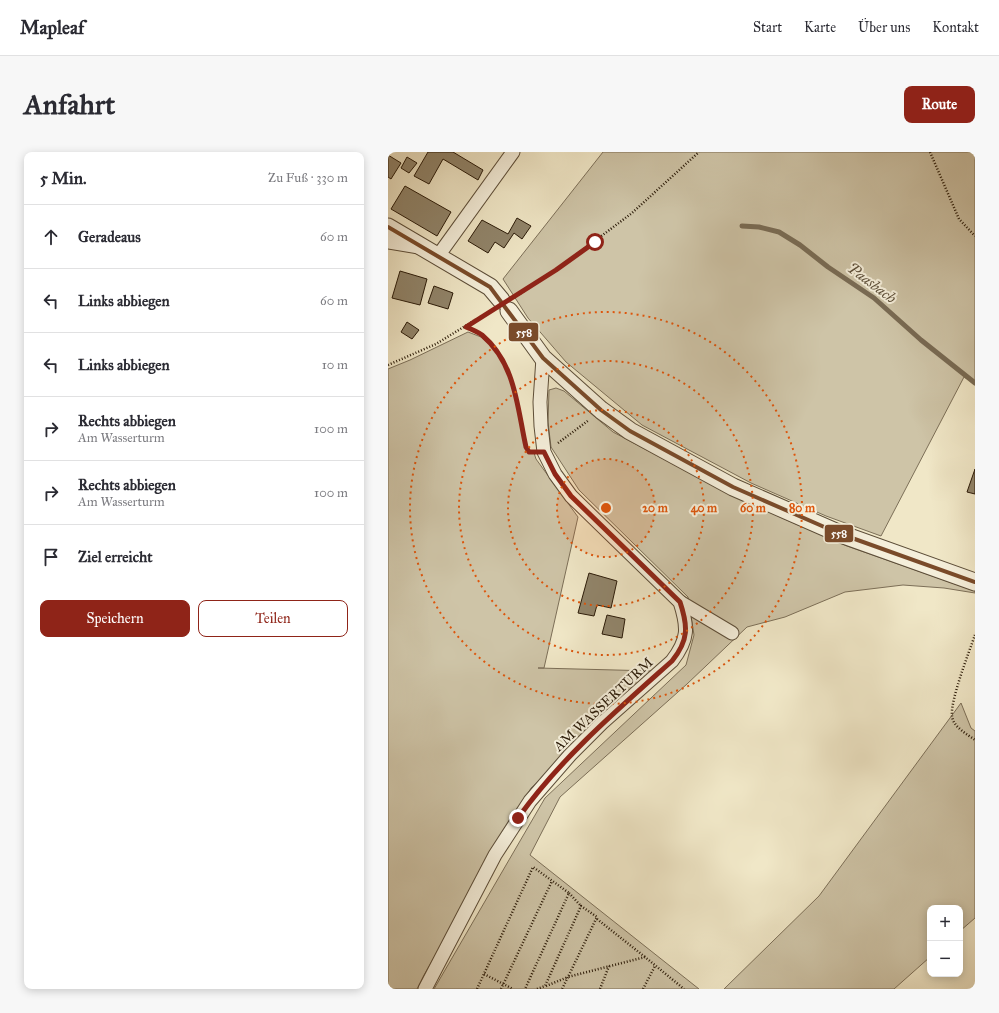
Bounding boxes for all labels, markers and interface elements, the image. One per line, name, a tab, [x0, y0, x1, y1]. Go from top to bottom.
text: Mapleaf	[20, 16, 84, 39]
text: Start	[753, 19, 782, 36]
text: Karte	[804, 19, 836, 36]
text: Über uns	[858, 19, 910, 36]
text: Kontakt	[932, 19, 979, 36]
button: Route	[904, 86, 975, 123]
text: Anfahrt	[24, 87, 115, 122]
text: 5 Min.	[40, 168, 87, 189]
text: Zu Fuß · 330 m	[268, 170, 348, 186]
icon: ahead	[40, 226, 62, 248]
text: Geradeaus	[78, 228, 141, 246]
text: 60 m	[320, 229, 348, 245]
route start	[586, 233, 604, 251]
water label: Paasbach	[844, 259, 900, 307]
icon: left	[40, 290, 62, 312]
text: Links abbiegen	[78, 292, 170, 310]
text: 60 m	[320, 293, 348, 309]
line badge: 558	[508, 322, 539, 342]
text: 558	[516, 326, 532, 339]
icon: left	[40, 354, 62, 376]
text: Links abbiegen	[78, 356, 170, 374]
text: 10 m	[322, 357, 348, 373]
text: Rechts abbiegen	[78, 412, 176, 430]
icon: right	[40, 418, 62, 440]
text: 100 m	[314, 421, 348, 437]
text: Am Wasserturm	[78, 430, 165, 446]
text: Rechts abbiegen	[78, 476, 176, 494]
icon: right	[40, 482, 62, 504]
text: 100 m	[314, 485, 348, 501]
text: Am Wasserturm	[78, 494, 165, 510]
centre of rings	[599, 501, 613, 515]
text: 20 m	[642, 501, 669, 515]
text: 40 m	[691, 501, 718, 516]
text: 60 m	[740, 501, 767, 515]
text: 80 m	[789, 501, 816, 515]
line badge: 558	[824, 524, 854, 543]
text: 558	[831, 527, 847, 540]
icon: arrive	[40, 546, 62, 568]
text: Ziel erreicht	[78, 548, 153, 566]
button: Speichern	[40, 600, 190, 637]
button: Teilen	[198, 600, 348, 637]
street label: AM WASSERTURM	[549, 654, 657, 755]
route end	[509, 809, 527, 827]
map controls	[927, 905, 963, 977]
button: +	[927, 905, 963, 941]
button: −	[927, 941, 963, 977]

